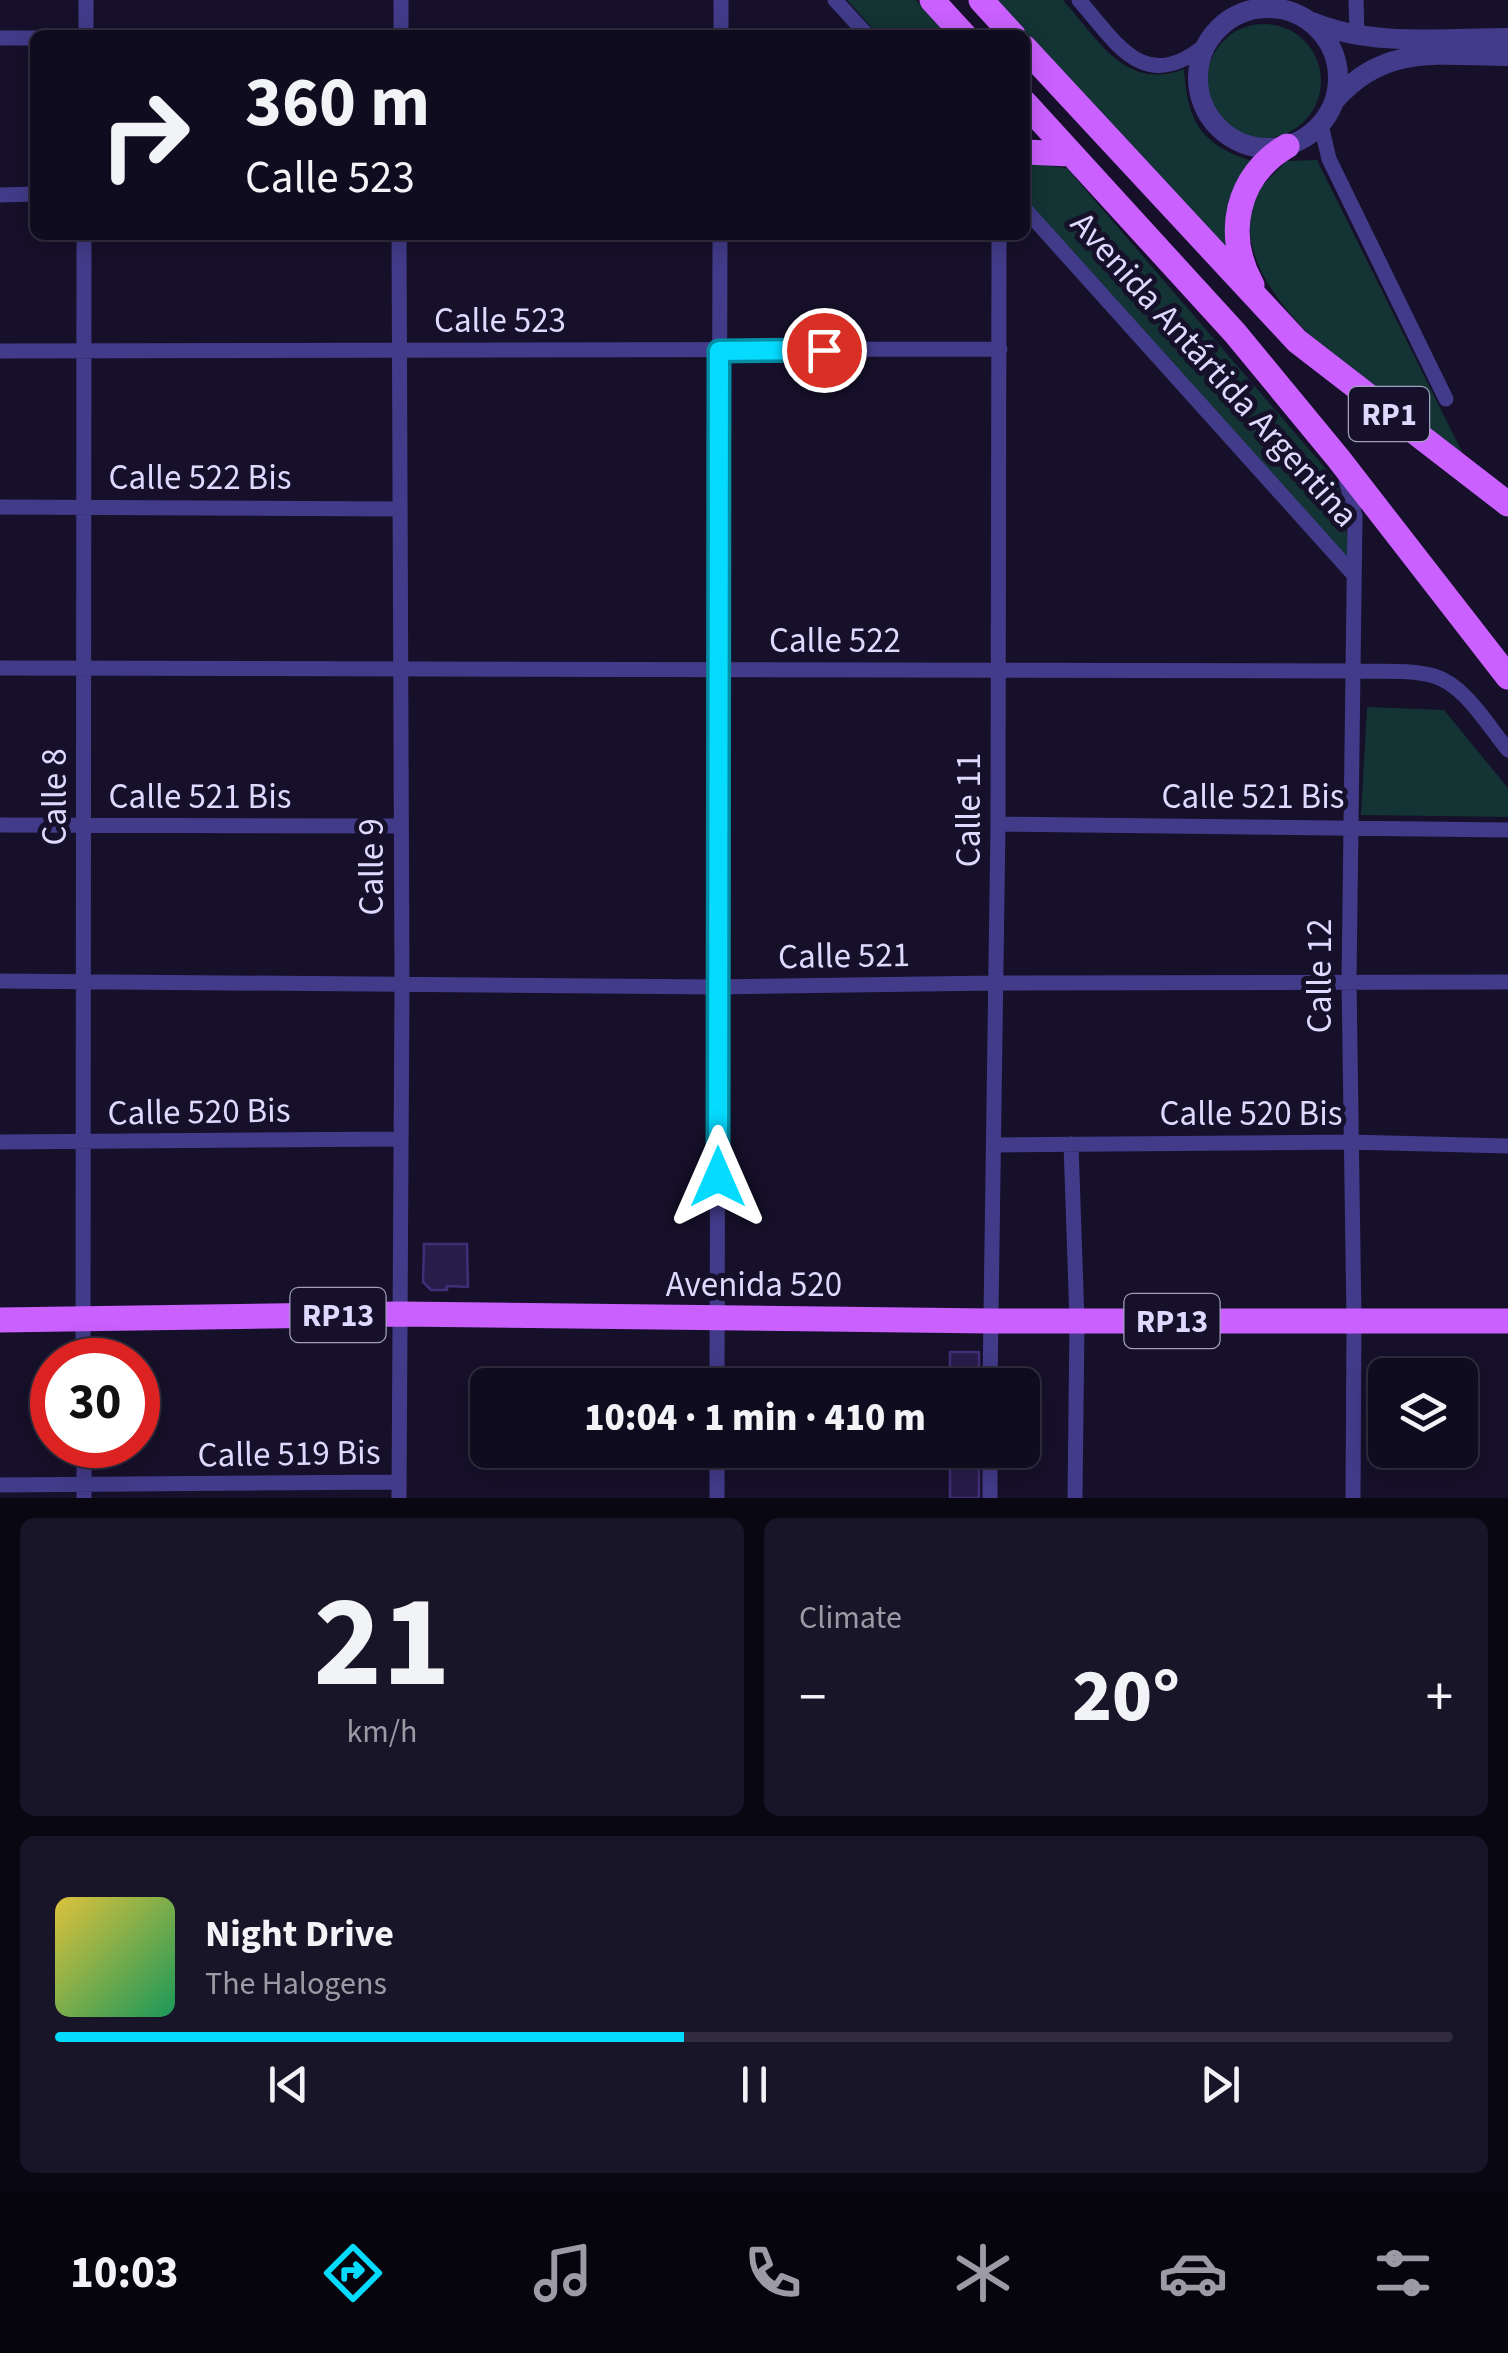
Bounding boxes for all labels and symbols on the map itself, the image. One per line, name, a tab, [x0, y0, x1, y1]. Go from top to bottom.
street label: Avenida Antártida Argentina	[1059, 201, 1370, 539]
street label: Calle 523	[434, 296, 566, 346]
pin	[782, 308, 867, 393]
road number: RP1	[1349, 387, 1429, 441]
street label: Calle 522 Bis	[109, 453, 291, 503]
street label: Calle 522	[769, 616, 901, 666]
street label: Calle 8	[30, 748, 80, 846]
street label: Calle 11	[944, 753, 994, 867]
street label: Calle 521 Bis	[109, 772, 291, 822]
street label: Calle 521 Bis	[1162, 772, 1344, 822]
street label: Calle 9	[347, 818, 397, 916]
street label: Calle 12	[1295, 919, 1345, 1033]
street label: Calle 521	[778, 930, 910, 982]
street label: Calle 520 Bis	[107, 1085, 291, 1139]
street label: Calle 520 Bis	[1160, 1089, 1342, 1139]
position arrow	[666, 1125, 770, 1229]
street label: Avenida 520	[666, 1260, 842, 1310]
road number: RP13	[290, 1288, 386, 1342]
road number: RP13	[1124, 1294, 1220, 1348]
speed limit sign: 30	[30, 1338, 160, 1468]
street label: Calle 519 Bis	[197, 1427, 381, 1481]

